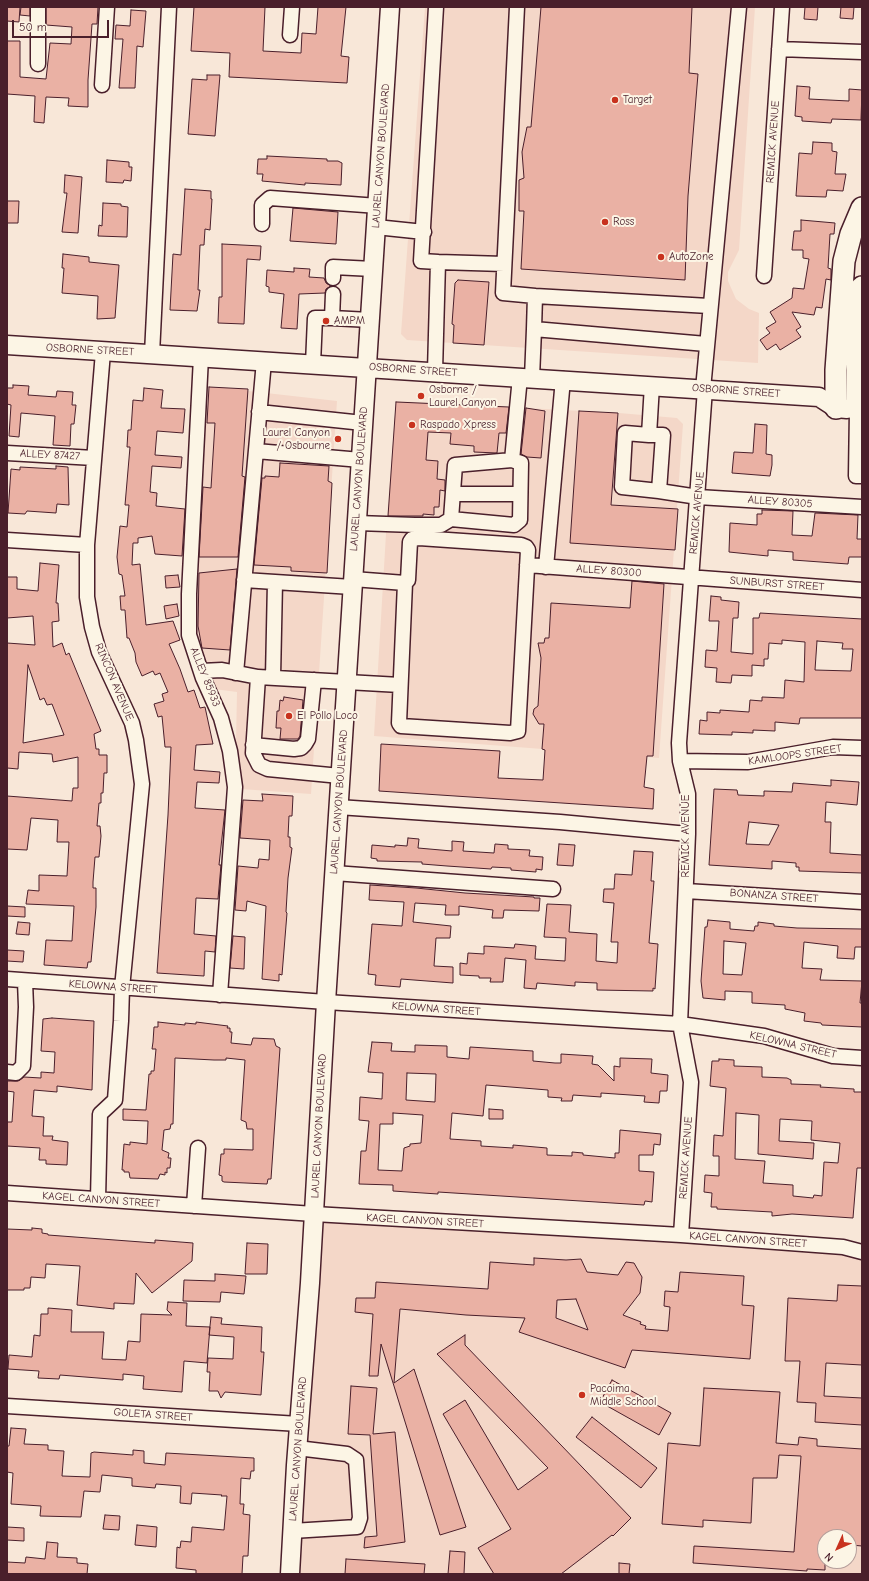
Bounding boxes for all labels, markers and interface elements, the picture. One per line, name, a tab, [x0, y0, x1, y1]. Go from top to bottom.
scale bar	[14, 12, 111, 38]
text: 50 m	[19, 20, 47, 34]
street label: LAUREL CANYON BOULEVARD	[369, 83, 393, 229]
place label: Target	[623, 93, 652, 107]
marker: Target	[610, 95, 620, 105]
street label: REMICK AVENUE	[764, 100, 782, 184]
place label: Ross	[613, 215, 634, 229]
marker: Ross	[600, 217, 610, 227]
place label: AutoZone	[669, 250, 713, 264]
marker: AutoZone	[656, 252, 666, 262]
place label: AMPM	[334, 314, 365, 328]
marker: AMPM	[321, 316, 331, 326]
street label: OSBORNE STREET	[45, 341, 135, 359]
street label: OSBORNE STREET	[368, 360, 458, 380]
street label: OSBORNE STREET	[691, 381, 781, 401]
place label: Osborne / Laurel Canyon	[429, 383, 497, 409]
marker: Osborne / Laurel Canyon	[416, 391, 426, 401]
street label: LAUREL CANYON BOULEVARD	[347, 406, 371, 552]
place label: Raspado Xpress	[420, 418, 496, 432]
marker: Raspado Xpress	[407, 420, 417, 430]
place label: Laurel Canyon / Osbourne	[262, 426, 330, 452]
marker: Laurel Canyon / Osbourne	[333, 434, 343, 444]
street label: ALLEY 87427	[19, 447, 81, 463]
street label: REMICK AVENUE	[687, 471, 707, 555]
street label: ALLEY 80305	[747, 493, 813, 511]
street label: ALLEY 80300	[576, 562, 642, 580]
street label: SUNBURST STREET	[729, 574, 825, 594]
street label: RINCON AVENUE	[92, 641, 136, 723]
street label: ALLEY 85933	[187, 645, 223, 709]
place label: El Pollo Loco	[297, 709, 358, 723]
marker: El Pollo Loco	[284, 711, 294, 721]
street label: LAUREL CANYON BOULEVARD	[327, 729, 351, 875]
street label: KAMLOOPS STREET	[747, 742, 843, 768]
street label: REMICK AVENUE	[679, 795, 693, 877]
street label: BONANZA STREET	[729, 886, 819, 906]
street label: KELOWNA STREET	[68, 977, 158, 997]
street label: KELOWNA STREET	[391, 999, 481, 1019]
street label: KELOWNA STREET	[748, 1029, 838, 1061]
street label: LAUREL CANYON BOULEVARD	[309, 1053, 329, 1199]
street label: REMICK AVENUE	[677, 1116, 695, 1200]
street label: KAGEL CANYON STREET	[42, 1189, 160, 1211]
street label: KAGEL CANYON STREET	[366, 1211, 484, 1231]
street label: KAGEL CANYON STREET	[689, 1229, 807, 1251]
street label: LAUREL CANYON BOULEVARD	[286, 1376, 310, 1522]
place label: Pacoima Middle School	[590, 1382, 656, 1408]
marker: Pacoima Middle School	[577, 1390, 587, 1400]
street label: GOLETA STREET	[113, 1406, 193, 1424]
north arrow	[817, 1529, 857, 1569]
text: N	[822, 1550, 836, 1564]

